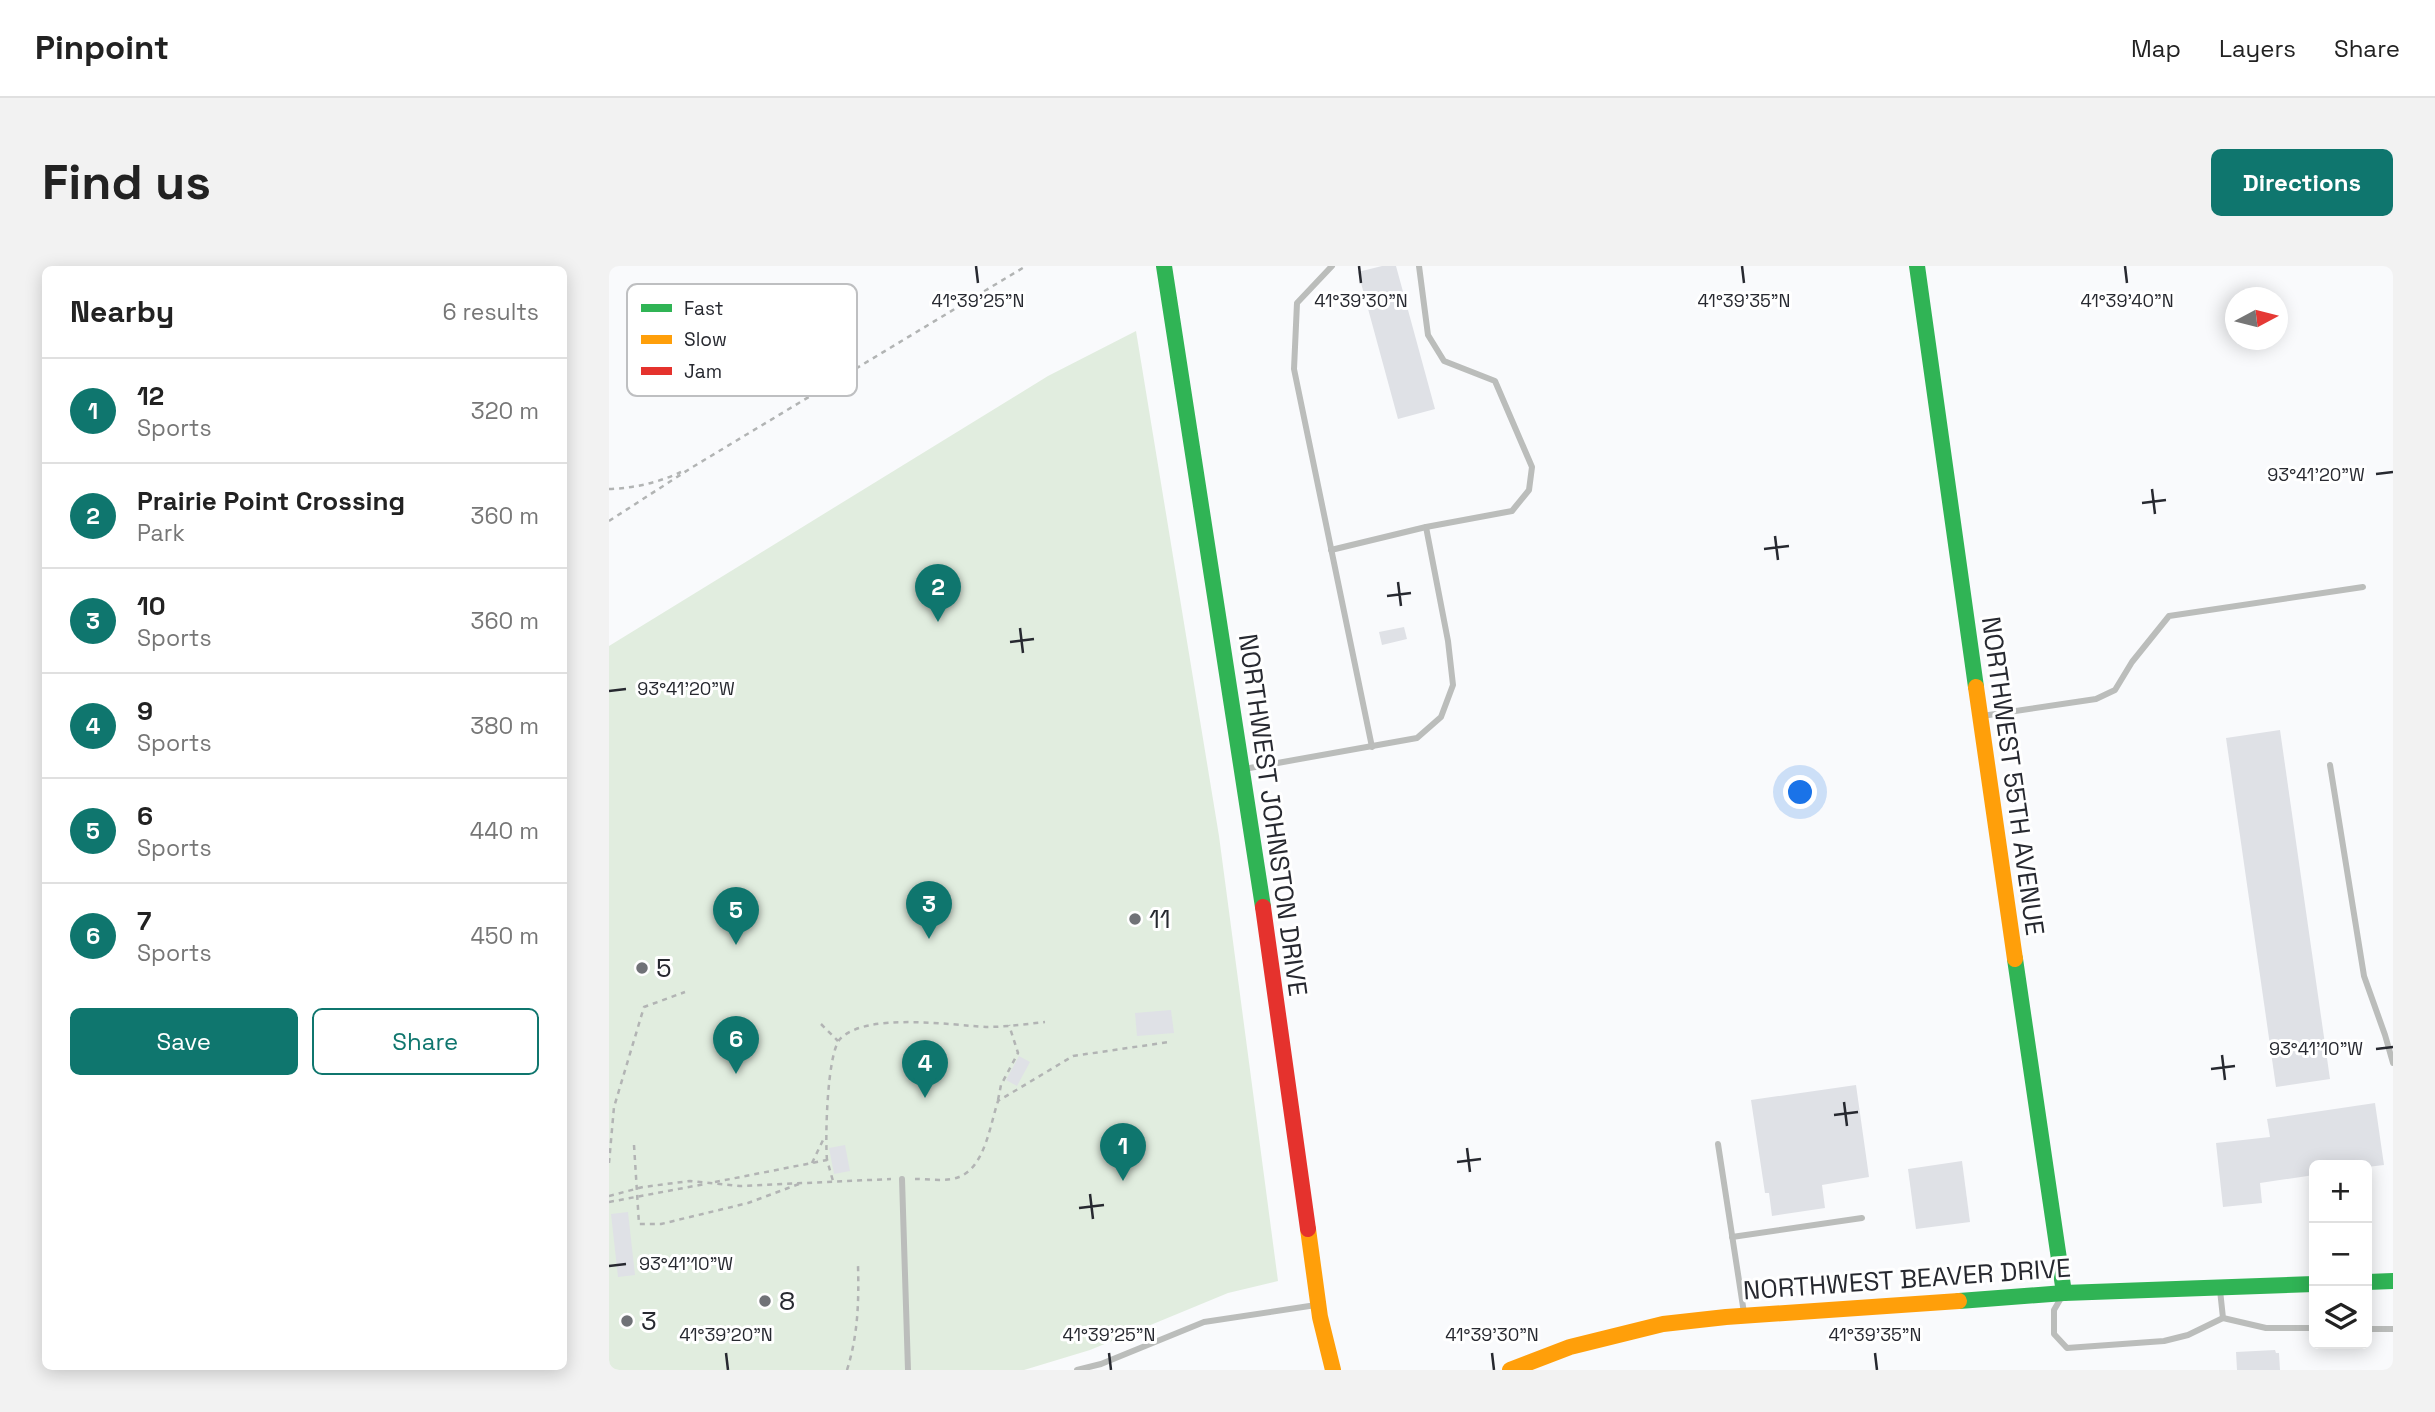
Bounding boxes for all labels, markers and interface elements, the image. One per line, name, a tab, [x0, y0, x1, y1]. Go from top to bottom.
text: Pinpoint	[35, 27, 169, 69]
text: Map	[2131, 33, 2181, 64]
text: Layers	[2219, 33, 2296, 64]
text: Share	[2334, 33, 2400, 64]
button: Directions	[2211, 149, 2393, 216]
text: Find us	[42, 151, 211, 213]
legend	[627, 284, 857, 396]
north arrow	[2225, 287, 2288, 350]
text: 41°39'25"N	[932, 289, 1024, 312]
text: 41°39'30"N	[1314, 289, 1408, 312]
text: 41°39'35"N	[1698, 289, 1790, 312]
text: 41°39'40"N	[2080, 289, 2174, 312]
text: Nearby	[70, 292, 174, 331]
text: Fast	[684, 296, 724, 321]
text: 6 results	[443, 297, 539, 327]
text: Slow	[684, 327, 727, 352]
text: Jam	[684, 359, 722, 384]
text: 12	[137, 379, 164, 413]
text: 1	[88, 396, 98, 426]
text: 320 m	[471, 396, 539, 426]
text: Sports	[137, 413, 212, 443]
text: 93°41'20"W	[2267, 463, 2365, 486]
text: Prairie Point Crossing	[137, 484, 405, 518]
text: 2	[86, 501, 100, 531]
text: 360 m	[471, 501, 539, 531]
text: Park	[137, 518, 185, 548]
pin: 2	[915, 564, 961, 622]
text: 10	[137, 589, 166, 623]
text: 3	[86, 606, 100, 636]
text: 360 m	[471, 606, 539, 636]
street label: NORTHWEST 55TH AVENUE	[1974, 614, 2052, 938]
text: Sports	[137, 623, 212, 653]
street label: NORTHWEST JOHNSTON DRIVE	[1231, 632, 1315, 998]
text: 93°41'20"W	[637, 677, 735, 700]
text: 9	[137, 694, 153, 728]
text: 4	[86, 711, 100, 741]
text: 380 m	[470, 711, 539, 741]
text: Sports	[137, 728, 212, 758]
your location	[1783, 775, 1817, 809]
text: 6	[137, 799, 153, 833]
text: 5	[86, 816, 100, 846]
text: 440 m	[470, 816, 539, 846]
text: Sports	[137, 833, 212, 863]
pin: 3	[906, 881, 952, 939]
pin: 5	[713, 887, 759, 945]
place label: 11	[1149, 902, 1171, 936]
text: 7	[137, 904, 151, 938]
marker: 11	[1127, 911, 1143, 927]
text: 6	[86, 921, 100, 951]
text: 450 m	[470, 921, 539, 951]
text: Sports	[137, 938, 212, 968]
place label: 5	[656, 951, 672, 985]
marker: 5	[634, 960, 650, 976]
button: Save	[70, 1008, 298, 1075]
button: Share	[312, 1008, 539, 1075]
pin: 6	[713, 1016, 759, 1074]
text: 93°41'10"W	[2269, 1037, 2363, 1060]
pin: 4	[902, 1040, 948, 1098]
pin: 1	[1100, 1123, 1146, 1181]
map controls	[2309, 1160, 2372, 1349]
button: +	[2309, 1160, 2372, 1223]
button: −	[2309, 1223, 2372, 1286]
street label: NORTHWEST BEAVER DRIVE	[1742, 1251, 2072, 1307]
text: 93°41'10"W	[639, 1252, 733, 1275]
place label: 8	[779, 1284, 795, 1318]
button: layers	[2309, 1286, 2372, 1349]
marker: 8	[757, 1293, 773, 1309]
place label: 3	[641, 1304, 657, 1338]
marker: 3	[619, 1313, 635, 1329]
text: 41°39'20"N	[679, 1323, 773, 1346]
text: 41°39'25"N	[1063, 1323, 1155, 1346]
text: 41°39'30"N	[1445, 1323, 1539, 1346]
text: 41°39'35"N	[1829, 1323, 1921, 1346]

